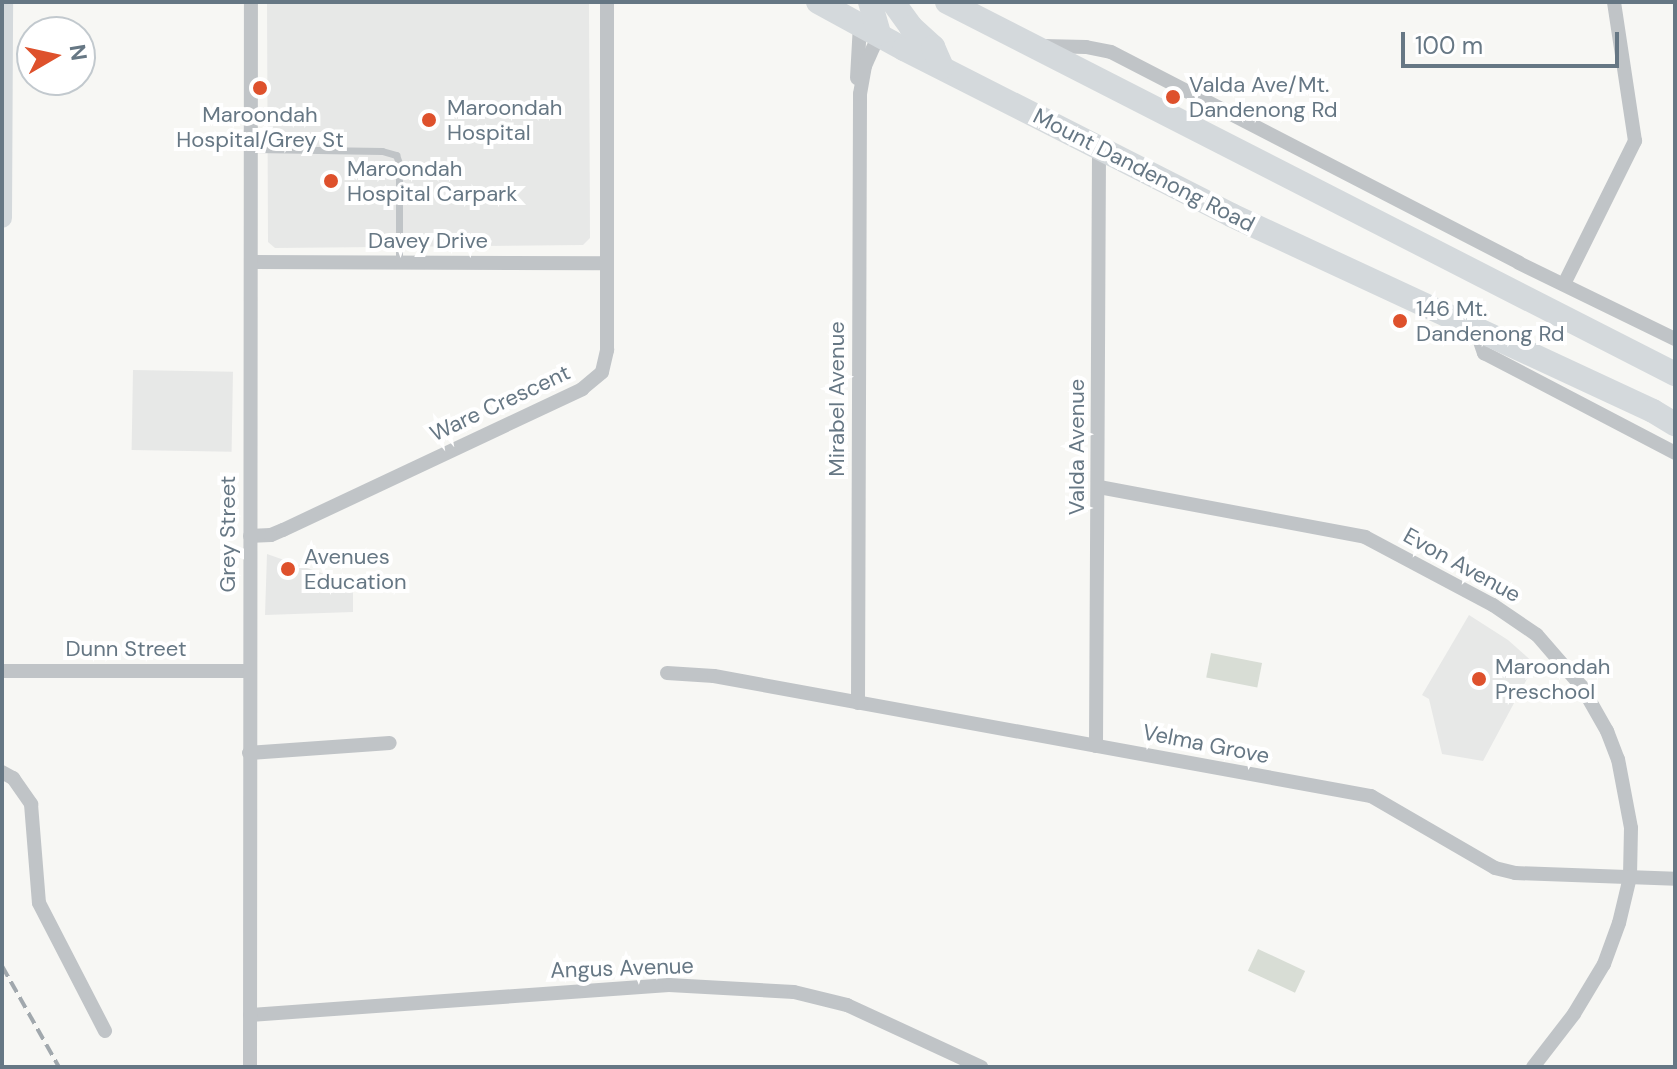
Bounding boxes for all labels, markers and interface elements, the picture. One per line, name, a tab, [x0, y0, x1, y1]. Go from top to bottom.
north arrow	[16, 16, 96, 96]
scale bar	[1405, 16, 1623, 66]
text: 100 m	[1415, 30, 1483, 61]
text: N	[63, 42, 94, 63]
place label: Valda Ave/Mt. Dandenong Rd	[1189, 71, 1338, 122]
marker: Maroondah Hospital/Grey St	[251, 79, 269, 97]
marker: Valda Ave/Mt. Dandenong Rd	[1164, 88, 1182, 106]
place label: Maroondah Hospital	[447, 94, 562, 146]
place label: Maroondah Hospital/Grey St	[176, 101, 344, 152]
street label: Mount Dandenong Road	[1029, 103, 1259, 237]
marker: Maroondah Hospital	[418, 109, 440, 131]
place label: Maroondah Hospital Carpark	[347, 155, 517, 206]
marker: Maroondah Hospital Carpark	[322, 172, 340, 190]
street label: Davey Drive	[368, 228, 488, 254]
place label: 146 Mt. Dandenong Rd	[1416, 295, 1565, 346]
marker: 146 Mt. Dandenong Rd	[1391, 312, 1409, 330]
street label: Mirabel Avenue	[824, 321, 850, 477]
street label: Ware Crescent	[426, 359, 574, 447]
street label: Valda Avenue	[1064, 379, 1090, 515]
street label: Grey Street	[215, 476, 241, 592]
street label: Evon Avenue	[1399, 522, 1525, 608]
place label: Avenues Education	[304, 543, 407, 594]
marker: Avenues Education	[279, 560, 297, 578]
street label: Dunn Street	[65, 636, 187, 662]
place label: Maroondah Preschool	[1495, 653, 1610, 704]
marker: Maroondah Preschool	[1470, 670, 1488, 688]
street label: Velma Grove	[1140, 719, 1272, 769]
street label: Angus Avenue	[550, 952, 694, 984]

